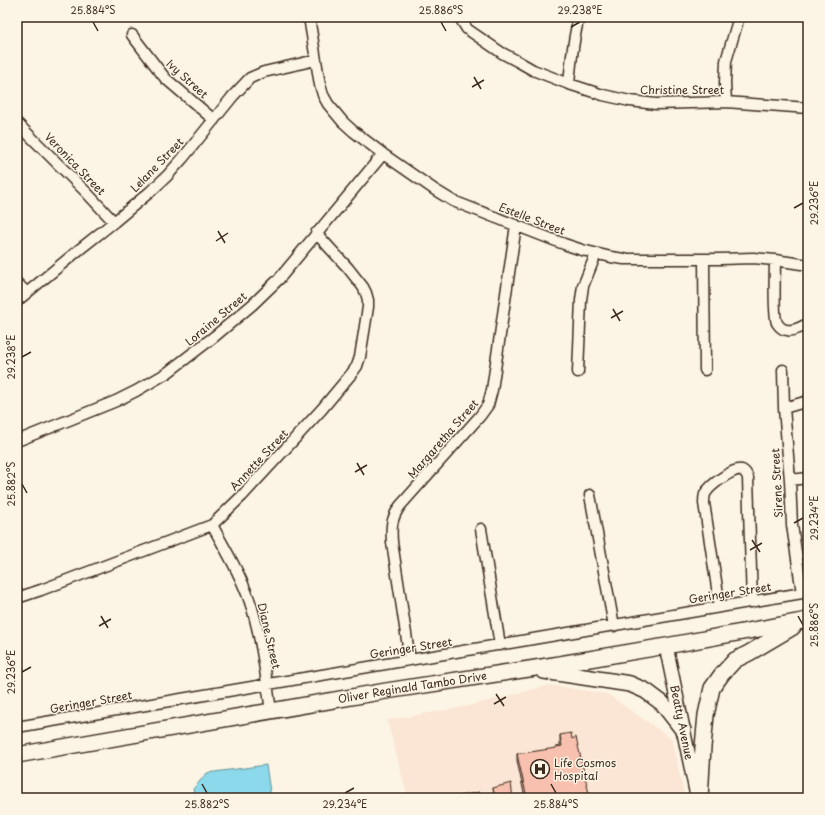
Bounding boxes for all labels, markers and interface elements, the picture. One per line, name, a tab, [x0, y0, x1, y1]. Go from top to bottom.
text: 25.884°S	[71, 2, 115, 17]
text: 25.886°S	[419, 2, 463, 17]
text: 29.238°E	[558, 2, 602, 17]
street label: Ivy Street	[163, 55, 213, 102]
street label: Christine Street	[640, 81, 724, 98]
street label: Veronica Street	[41, 128, 110, 199]
street label: Lelane Street	[126, 133, 188, 196]
text: 29.236°E	[806, 181, 821, 225]
street label: Estelle Street	[497, 198, 568, 239]
street label: Loraine Street	[181, 287, 251, 350]
text: 29.238°E	[3, 335, 18, 379]
street label: Margaretha Street	[403, 395, 482, 482]
street label: Annette Street	[226, 425, 292, 494]
street label: Sirene Street	[766, 447, 787, 518]
text: 25.882°S	[3, 462, 18, 506]
text: 29.234°E	[806, 496, 821, 540]
street label: Geringer Street	[687, 578, 773, 607]
street label: Diane Street	[254, 601, 285, 671]
text: 25.886°S	[806, 603, 821, 647]
street label: Geringer Street	[368, 633, 454, 662]
text: 29.236°E	[3, 650, 18, 694]
street label: Oliver Reginald Tambo Drive	[336, 667, 488, 707]
street label: Beatty Avenue	[666, 683, 698, 761]
street label: Geringer Street	[48, 686, 134, 717]
place label: Life Cosmos Hospital	[554, 754, 616, 784]
hospital icon: Life Cosmos Hospital	[529, 758, 551, 780]
text: 25.882°S	[185, 796, 229, 811]
text: 29.234°E	[323, 796, 367, 811]
text: 25.884°S	[534, 796, 578, 811]

